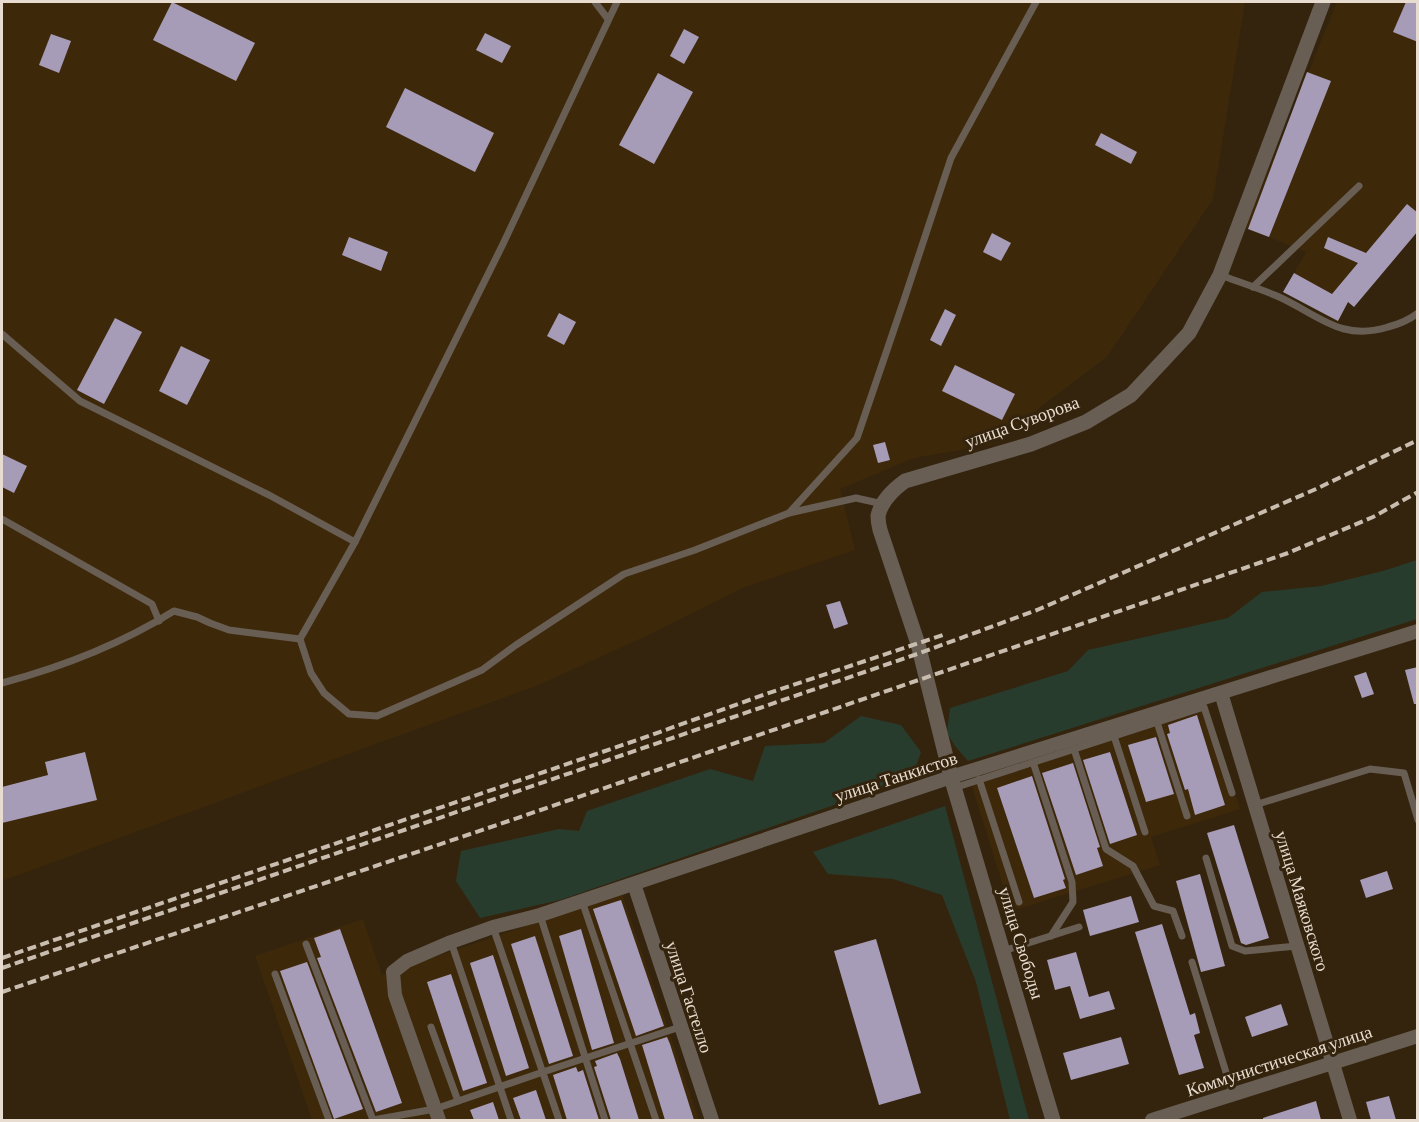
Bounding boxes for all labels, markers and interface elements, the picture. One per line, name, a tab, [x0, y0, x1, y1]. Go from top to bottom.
street label: улица Суворова	[962, 392, 1082, 452]
street label: улица Танкистов	[832, 748, 960, 806]
street label: улица Маяковского	[1271, 828, 1333, 974]
street label: улица Свободы	[994, 885, 1048, 1001]
street label: улица Гастелло	[661, 938, 717, 1056]
street label: Коммунистическая улица	[1183, 1021, 1375, 1101]

